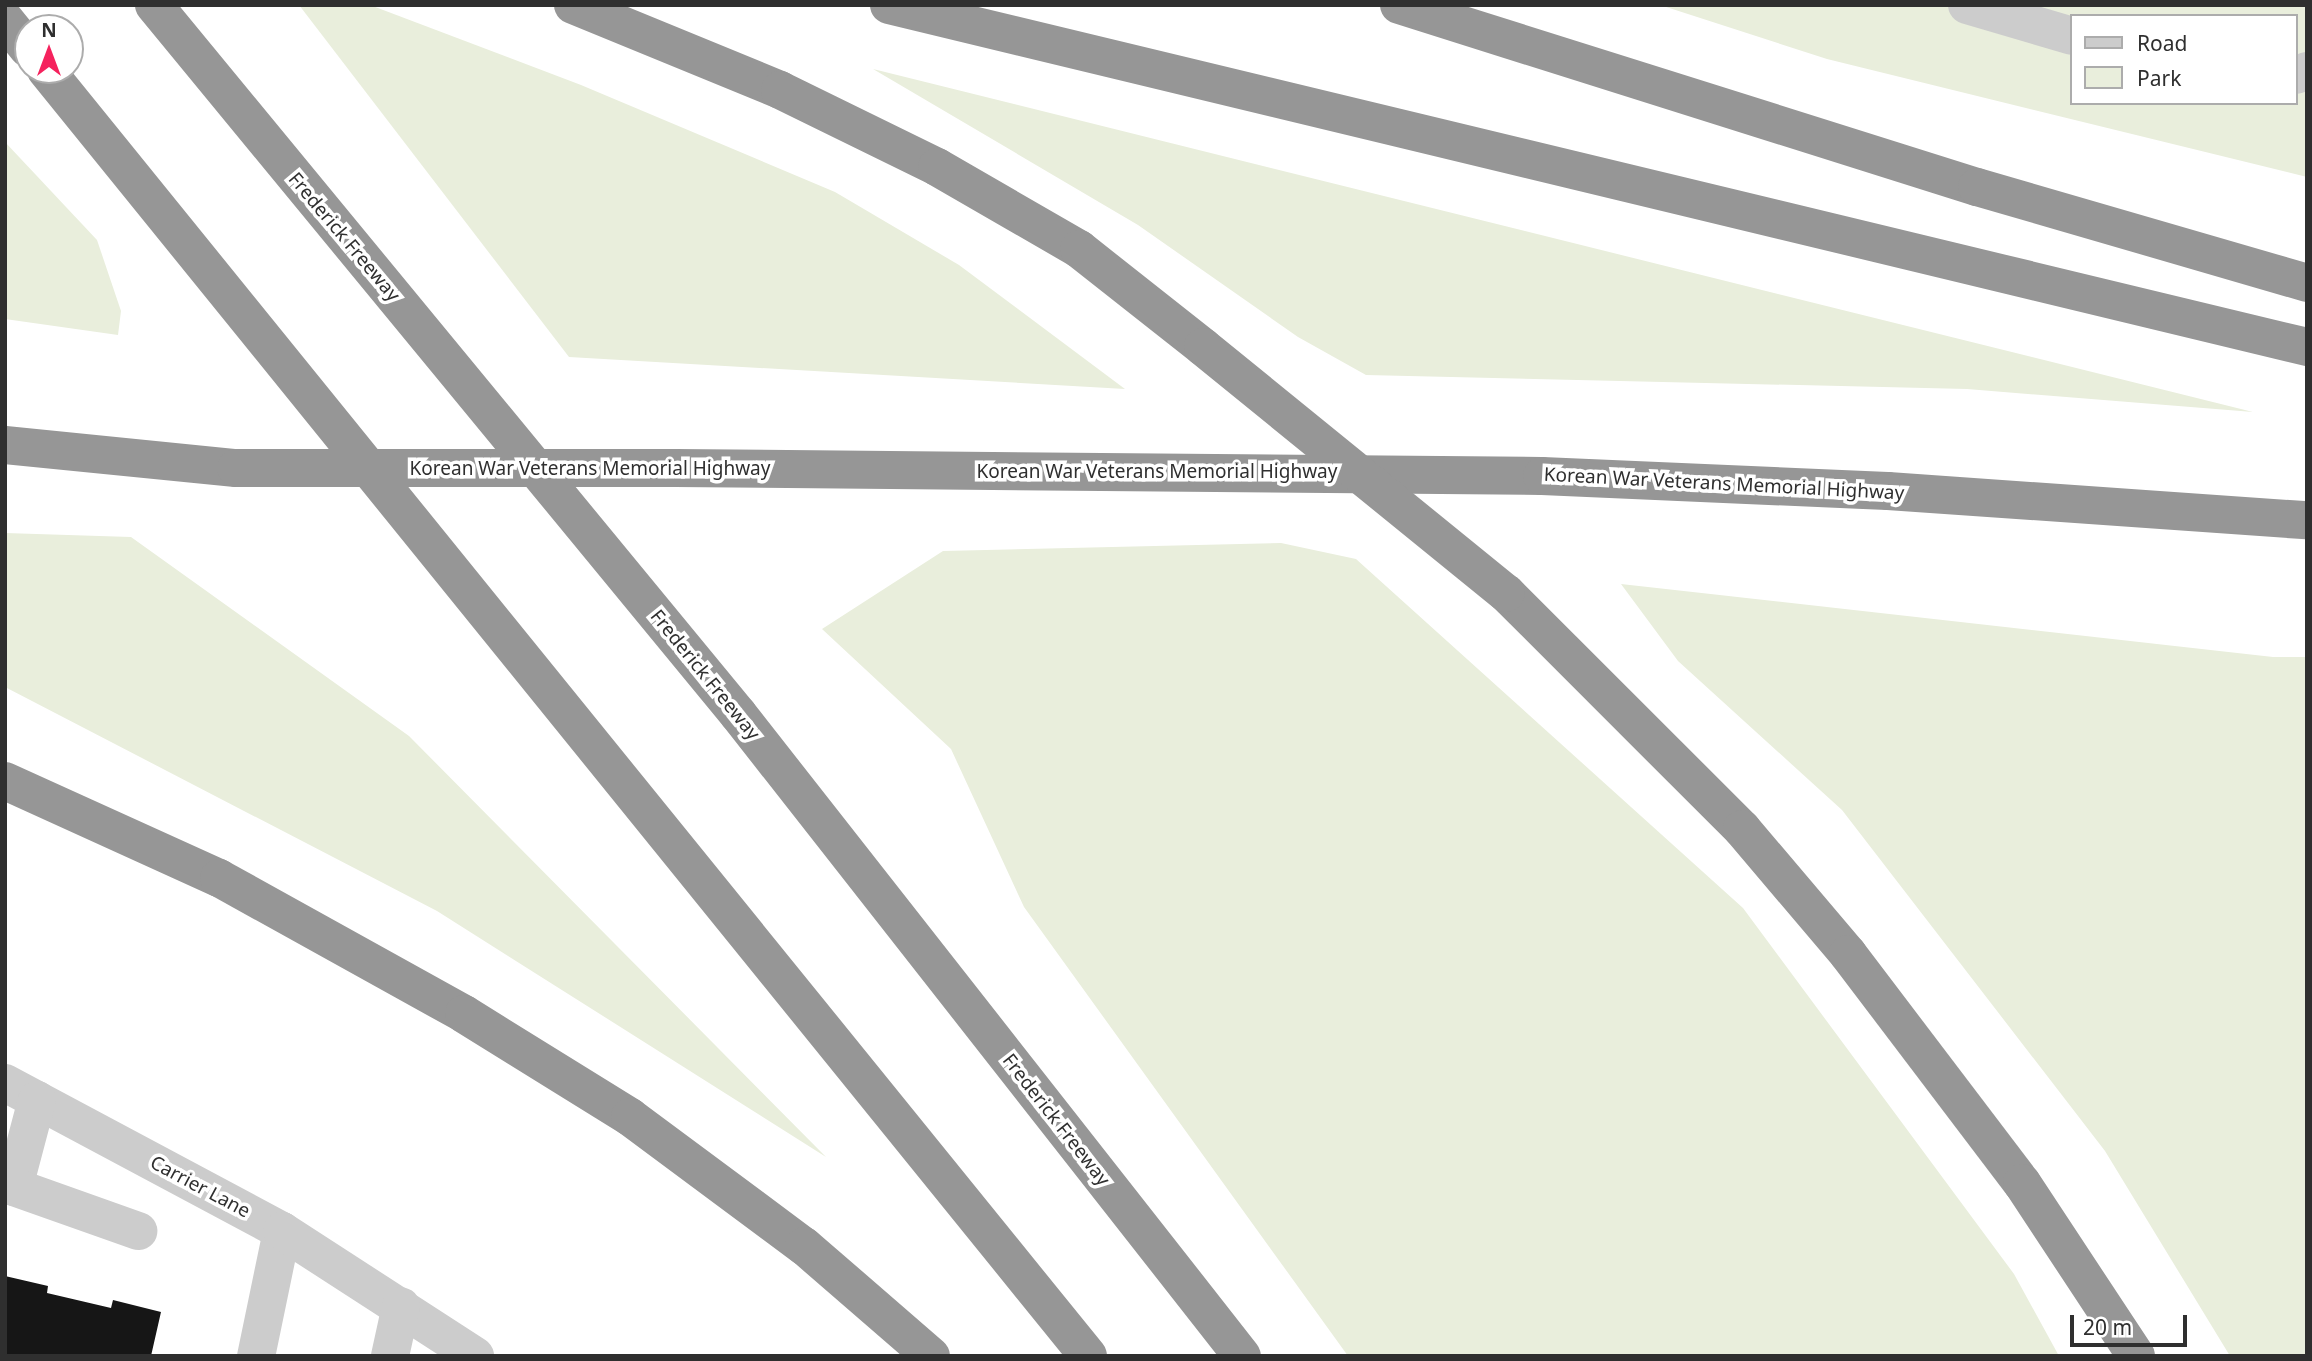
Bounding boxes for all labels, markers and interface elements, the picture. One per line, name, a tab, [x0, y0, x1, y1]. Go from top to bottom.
north arrow	[14, 14, 84, 84]
legend	[2070, 14, 2298, 105]
text: N	[41, 17, 57, 43]
text: Road	[2137, 29, 2187, 57]
text: Park	[2137, 64, 2181, 92]
street label: Frederick Freeway	[284, 168, 404, 306]
street label: Korean War Veterans Memorial Highway	[410, 458, 770, 480]
street label: Korean War Veterans Memorial Highway	[977, 461, 1337, 483]
street label: Korean War Veterans Memorial Highway	[1543, 463, 1905, 505]
street label: Frederick Freeway	[645, 605, 765, 745]
street label: Frederick Freeway	[997, 1050, 1115, 1190]
street label: Carrier Lane	[146, 1151, 254, 1223]
scale bar	[2074, 1302, 2191, 1346]
text: 20 m	[2083, 1313, 2132, 1341]

